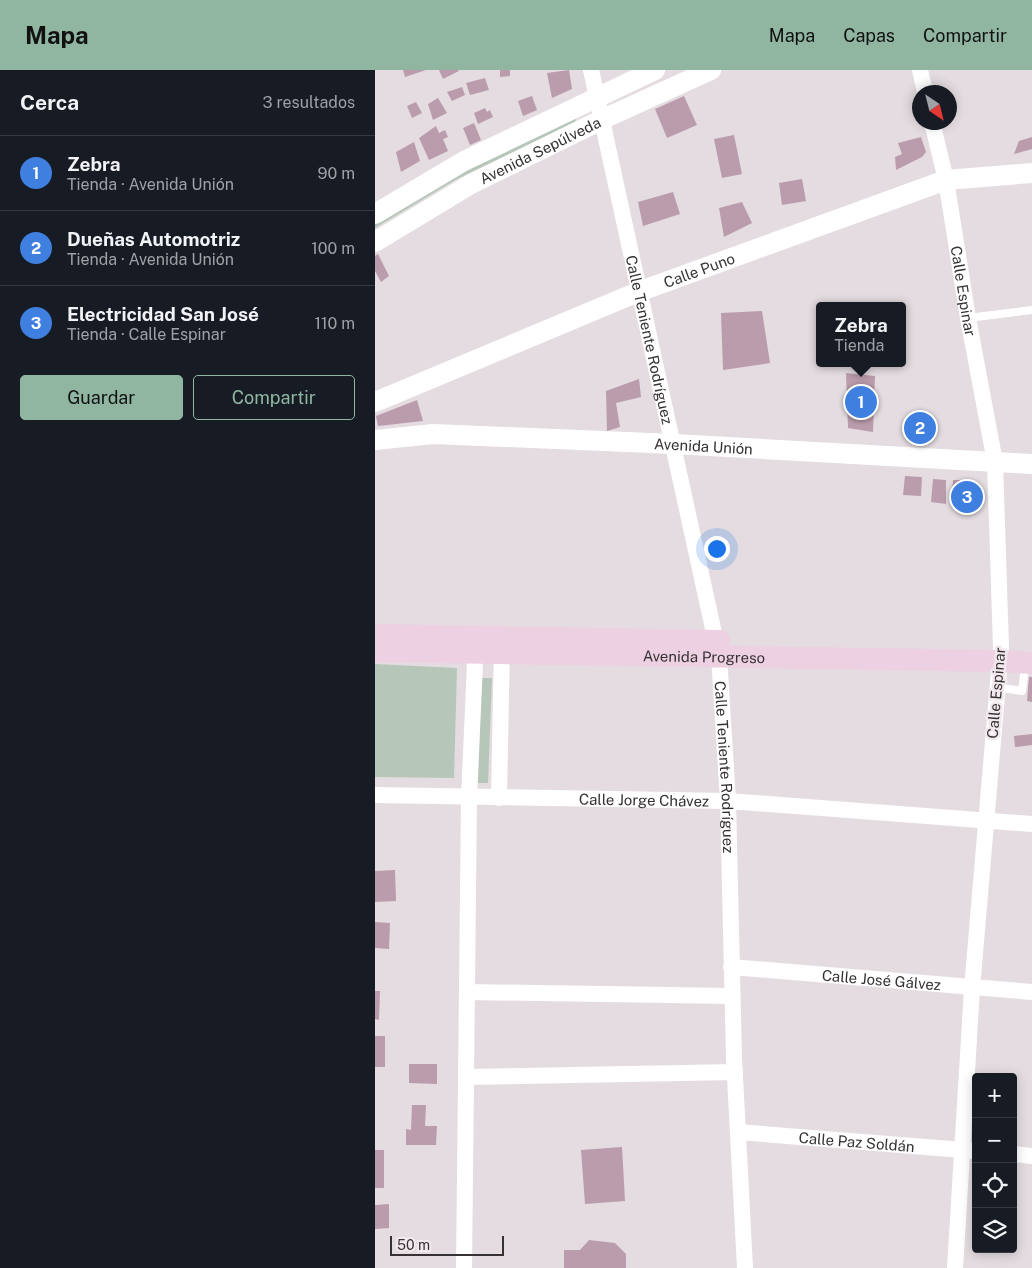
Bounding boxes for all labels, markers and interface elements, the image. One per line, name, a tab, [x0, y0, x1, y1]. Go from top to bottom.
text: Mapa	[25, 21, 89, 49]
text: Mapa	[769, 25, 815, 46]
text: Capas	[843, 25, 895, 46]
text: Compartir	[923, 25, 1007, 46]
north arrow	[912, 85, 957, 130]
text: Cerca	[20, 90, 79, 115]
text: 3 resultados	[263, 93, 355, 112]
street label: Avenida Sepúlveda	[477, 113, 603, 187]
text: Zebra	[67, 153, 120, 175]
text: 1	[33, 164, 39, 183]
text: 90 m	[318, 164, 355, 183]
text: Tienda · Avenida Unión	[67, 175, 234, 194]
text: Dueñas Automotriz	[67, 228, 240, 250]
text: 2	[31, 239, 41, 258]
text: 100 m	[311, 239, 355, 258]
street label: Calle Espinar	[948, 244, 980, 338]
street label: Calle Puno	[661, 249, 737, 291]
text: Tienda · Avenida Unión	[67, 250, 234, 269]
street label: Calle Teniente Rodríguez	[623, 253, 677, 426]
popup	[816, 302, 906, 367]
text: Electricidad San José	[67, 303, 259, 325]
text: 3	[31, 314, 41, 333]
text: 110 m	[314, 314, 355, 333]
text: Zebra	[834, 314, 888, 336]
text: Tienda · Calle Espinar	[67, 325, 226, 344]
text: Tienda	[834, 336, 884, 355]
button: Guardar	[20, 375, 183, 420]
button: Compartir	[193, 375, 355, 420]
pin: 1	[845, 383, 877, 421]
pin: 2	[904, 409, 936, 447]
street label: Avenida Unión	[654, 435, 753, 457]
pin: 3	[951, 478, 983, 516]
your location	[704, 536, 730, 562]
street label: Avenida Progreso	[643, 647, 765, 666]
street label: Calle Espinar	[984, 647, 1008, 739]
street label: Calle Teniente Rodríguez	[712, 680, 738, 853]
street label: Calle Jorge Chávez	[579, 790, 709, 809]
street label: Calle José Gálvez	[821, 966, 942, 993]
map controls	[972, 1073, 1017, 1253]
button: +	[972, 1073, 1017, 1118]
button: −	[972, 1118, 1017, 1163]
street label: Calle Paz Soldán	[798, 1128, 915, 1155]
button: locate	[972, 1163, 1017, 1208]
button: layers	[972, 1208, 1017, 1253]
scale bar	[390, 1233, 504, 1256]
text: 50 m	[397, 1237, 430, 1253]

